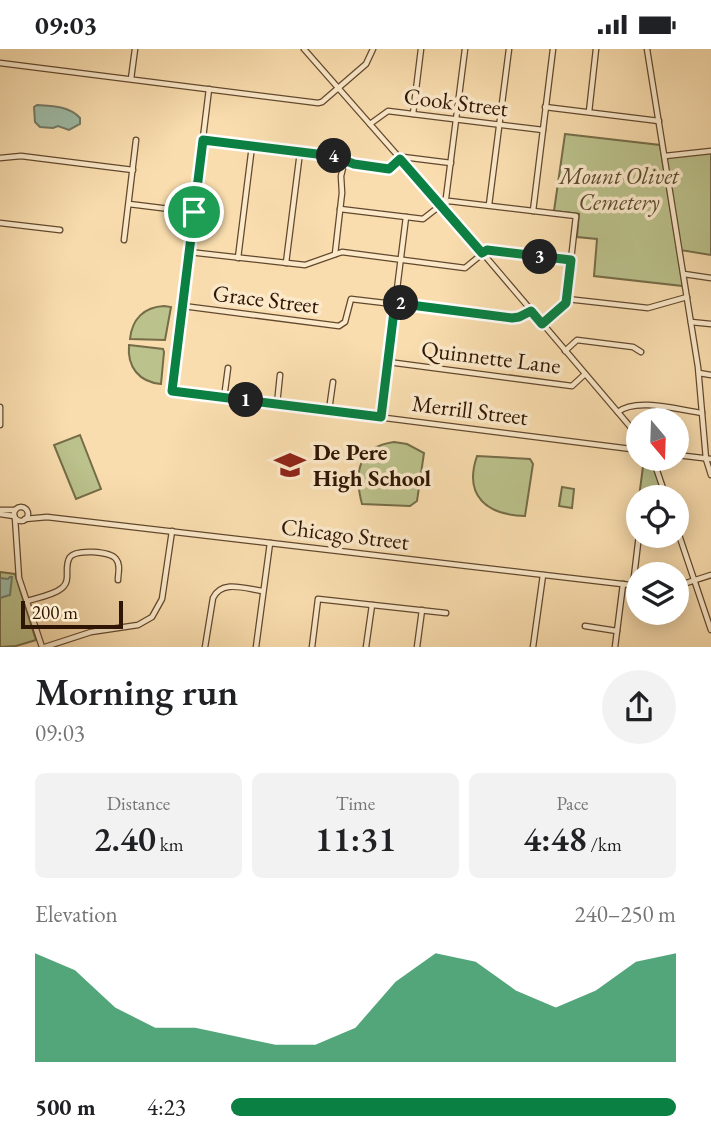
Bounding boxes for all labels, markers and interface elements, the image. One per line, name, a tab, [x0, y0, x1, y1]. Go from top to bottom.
text: 09:03	[35, 8, 97, 42]
street label: Cook Street	[402, 81, 511, 123]
pin: 4	[316, 139, 352, 173]
text: 4	[328, 143, 339, 168]
park label: Mount Olivet Cemetery	[557, 161, 680, 217]
pin	[164, 182, 224, 242]
icon: arrive	[175, 193, 213, 231]
pin: 3	[522, 239, 558, 275]
text: 3	[534, 244, 545, 269]
street label: Grace Street	[211, 278, 322, 320]
pin: 2	[384, 285, 418, 321]
text: 2	[395, 290, 406, 315]
street label: Quinnette Lane	[420, 334, 562, 380]
pin: 1	[229, 383, 264, 417]
text: 1	[240, 387, 251, 412]
street label: Merrill Street	[410, 388, 530, 432]
north arrow	[626, 408, 690, 471]
map controls	[626, 408, 689, 625]
place label: De Pere High School	[313, 437, 432, 493]
school or university icon: De Pere High School	[273, 448, 307, 482]
button: locate	[626, 485, 689, 548]
street label: Chicago Street	[279, 511, 411, 557]
button: layers	[626, 562, 689, 625]
scale bar	[21, 597, 122, 629]
text: 200 m	[32, 600, 78, 625]
text: Morning run	[35, 667, 238, 716]
button: share	[602, 670, 676, 744]
text: 09:03	[35, 718, 85, 748]
text: Distance	[107, 791, 170, 816]
text: Time	[336, 791, 375, 816]
text: Pace	[557, 791, 588, 816]
text: 2.40	[94, 816, 156, 861]
text: 11:31	[315, 816, 396, 861]
text: 4:48	[523, 816, 587, 861]
text: km	[156, 832, 183, 857]
text: /km	[587, 832, 622, 857]
text: Elevation	[35, 899, 118, 929]
text: 240–250 m	[575, 899, 676, 929]
text: 500 m	[35, 1092, 96, 1122]
text: 4:23	[147, 1092, 186, 1122]

